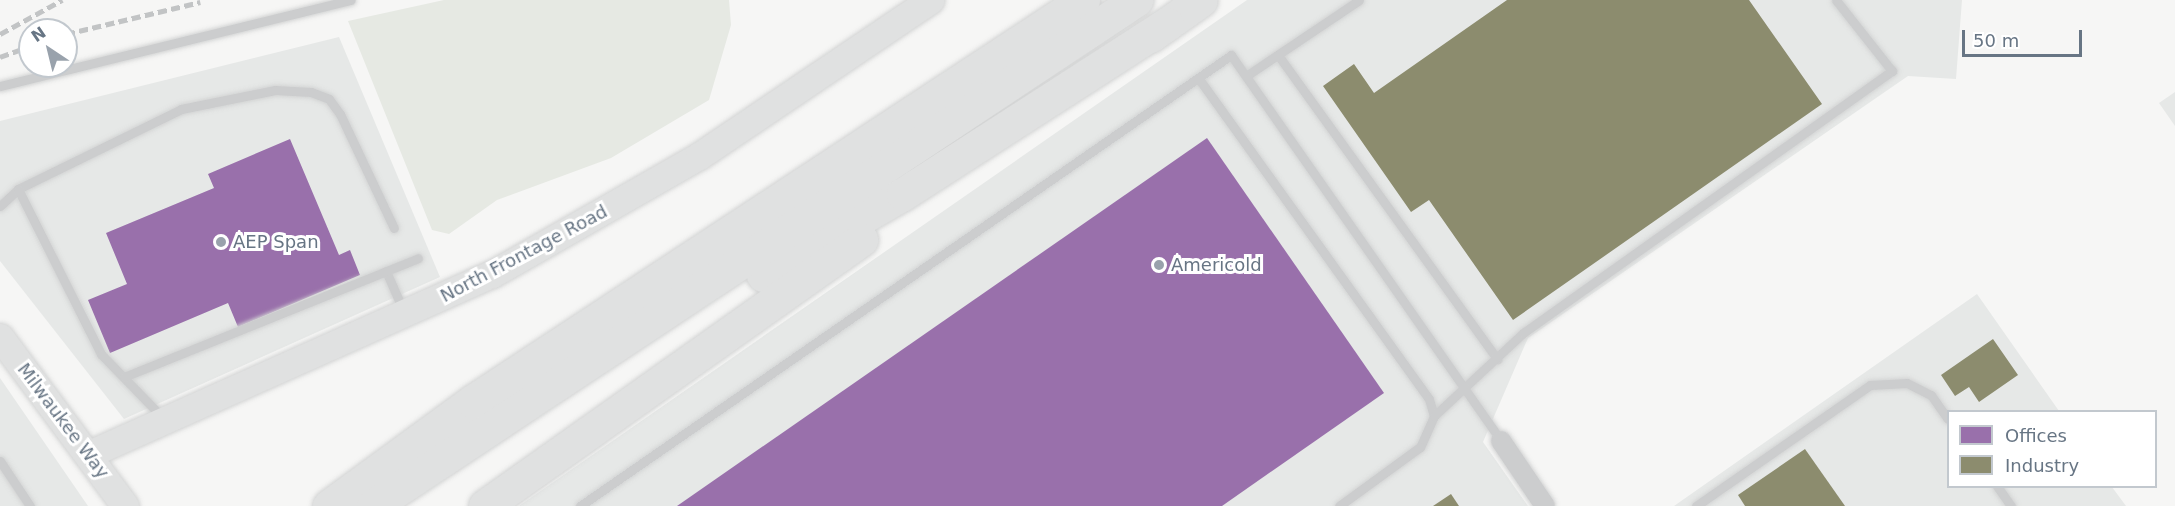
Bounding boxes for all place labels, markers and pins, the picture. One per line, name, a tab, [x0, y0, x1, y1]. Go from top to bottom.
place label: AEP Span	[233, 231, 319, 253]
marker: AEP Span	[214, 235, 228, 249]
place label: Americold	[1171, 254, 1262, 276]
marker: Americold	[1152, 258, 1166, 272]

